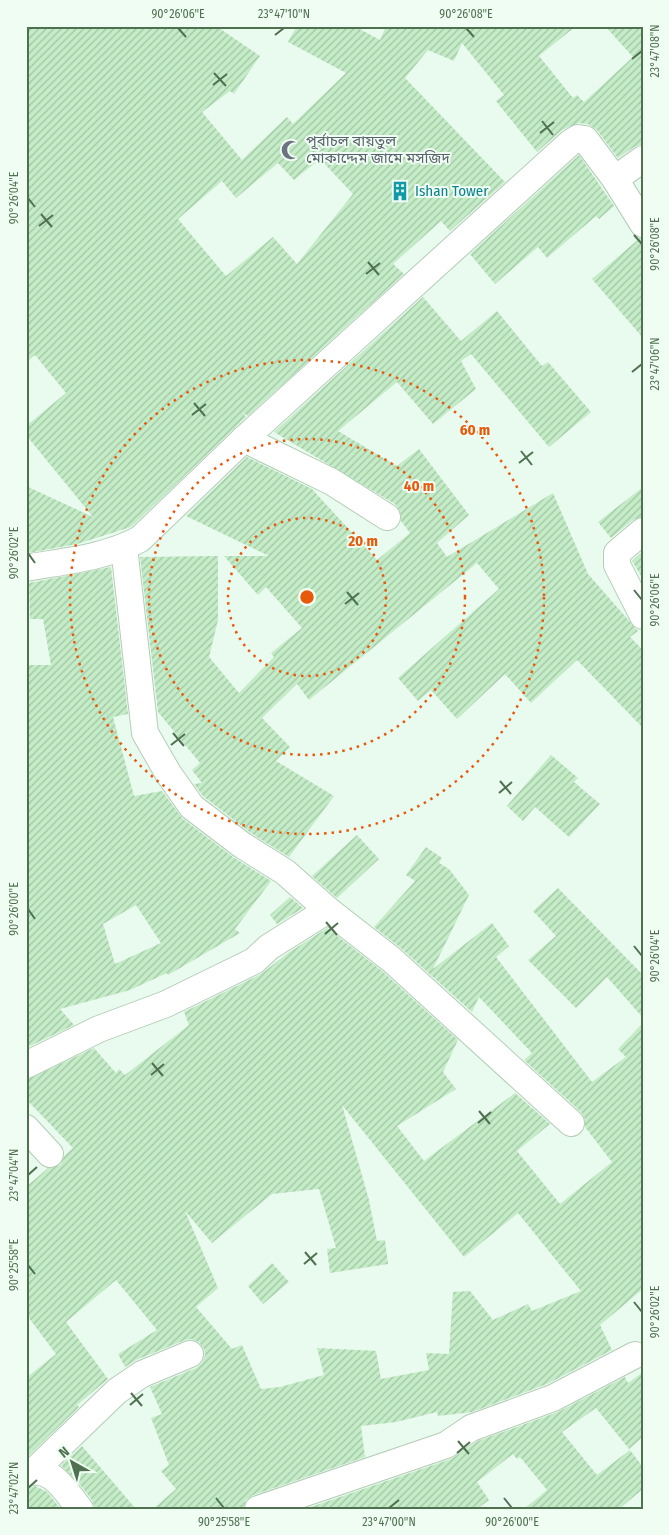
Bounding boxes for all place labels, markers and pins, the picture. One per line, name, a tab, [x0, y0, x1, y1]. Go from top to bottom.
place label: পূর্বাচল বায়তুল মোকাদ্দেম জামে মসজিদ	[306, 132, 450, 167]
mosque icon: পূর্বাচল বায়তুল মোকাদ্দেম জামে মসজিদ	[280, 139, 302, 161]
building icon: Ishan Tower	[389, 180, 411, 202]
place label: Ishan Tower	[415, 182, 489, 200]
centre of rings	[298, 588, 316, 606]

